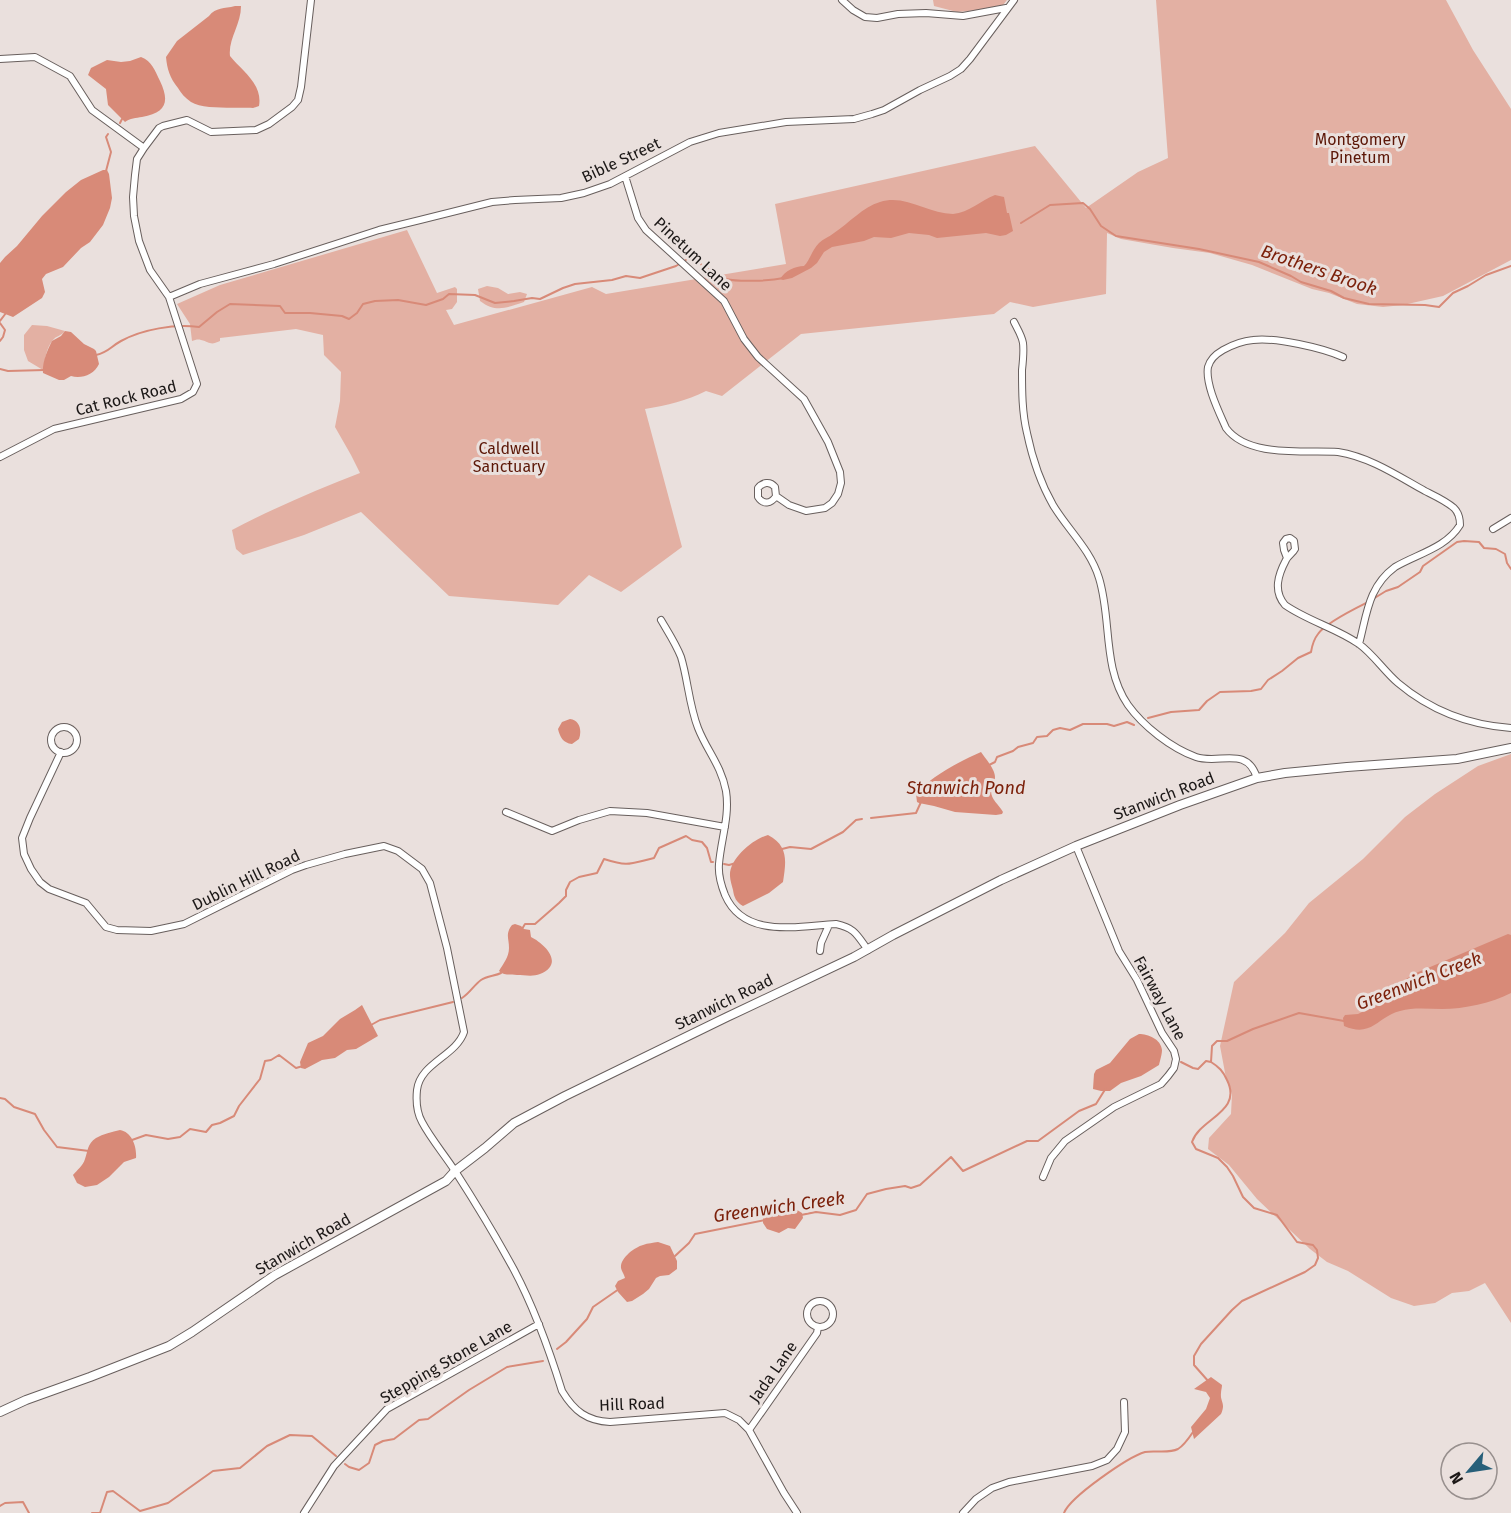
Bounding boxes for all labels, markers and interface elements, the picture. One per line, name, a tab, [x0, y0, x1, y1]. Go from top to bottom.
park label: Montgomery Pinetum	[1315, 130, 1405, 167]
street label: Bible Street	[579, 133, 664, 187]
street label: Pinetum Lane	[650, 213, 736, 295]
water label: Brothers Brook	[1258, 240, 1380, 300]
street label: Cat Rock Road	[74, 376, 178, 420]
park label: Caldwell Sanctuary	[473, 439, 545, 476]
street label: Stanwich Road	[1111, 768, 1217, 824]
water label: Stanwich Pond	[905, 777, 1026, 799]
street label: Dublin Hill Road	[189, 846, 303, 914]
water label: Greenwich Creek	[1353, 947, 1485, 1015]
street label: Fairway Lane	[1130, 953, 1190, 1043]
street label: Stanwich Road	[672, 970, 776, 1034]
water label: Greenwich Creek	[712, 1187, 846, 1227]
street label: Stanwich Road	[252, 1209, 354, 1279]
street label: Stepping Stone Lane	[377, 1317, 515, 1407]
street label: Jada Lane	[745, 1338, 801, 1406]
street label: Hill Road	[599, 1393, 665, 1415]
north arrow	[1439, 1441, 1499, 1501]
text: N	[1445, 1469, 1467, 1487]

